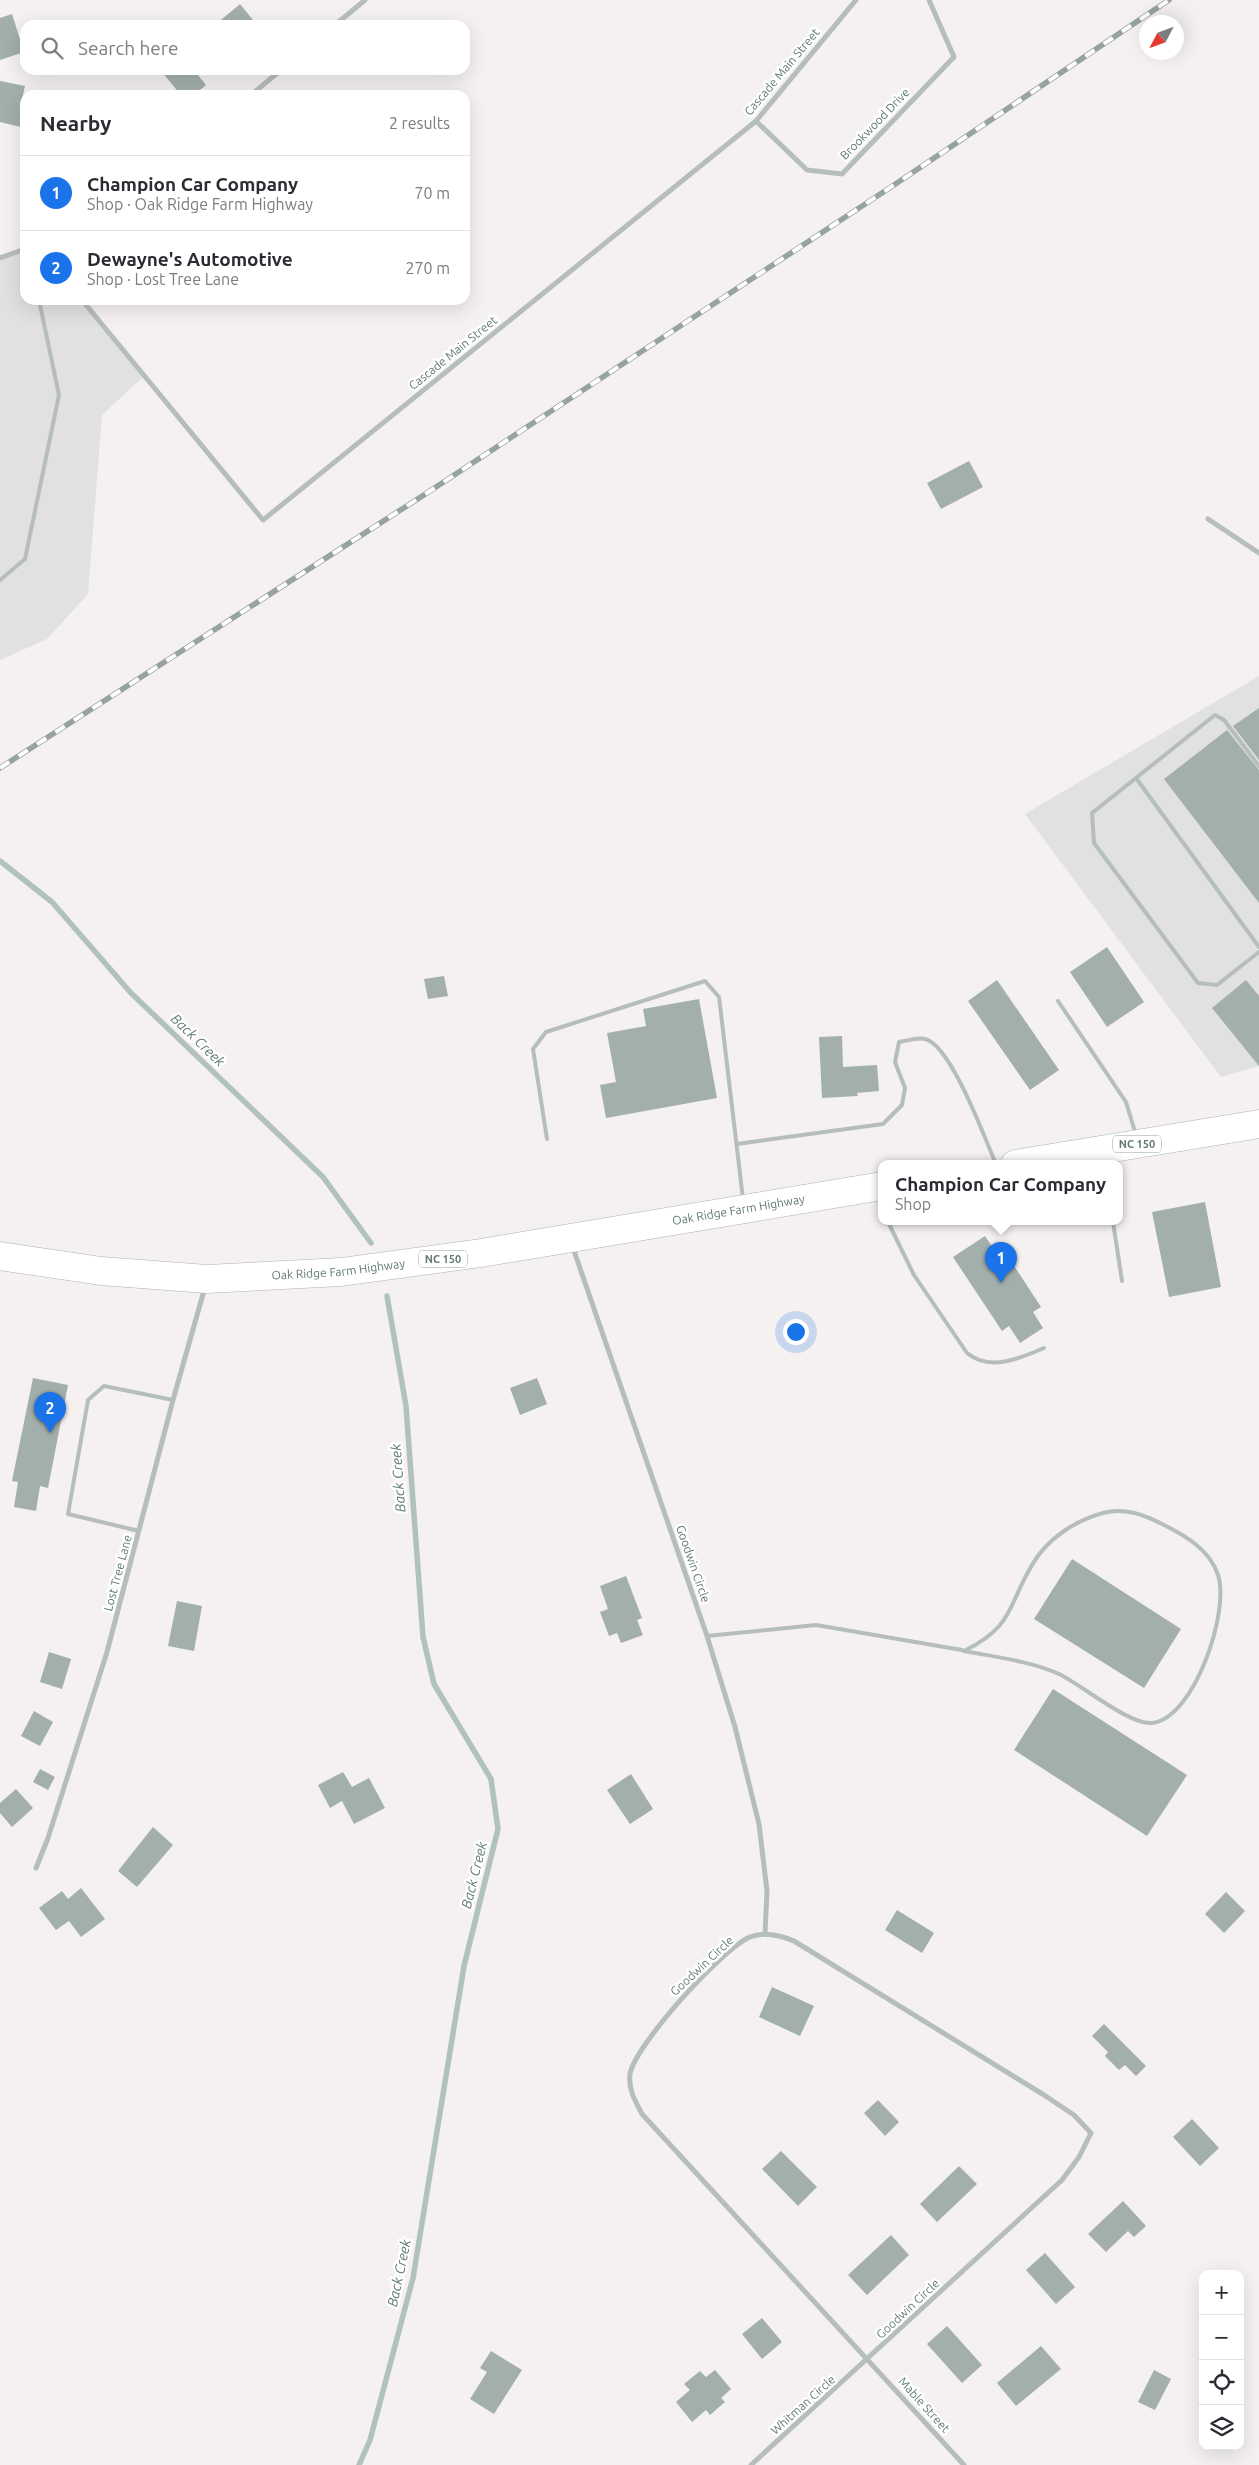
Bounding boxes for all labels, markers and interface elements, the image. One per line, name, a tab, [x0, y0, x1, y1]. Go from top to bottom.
north arrow	[1139, 15, 1184, 60]
search box	[20, 20, 470, 75]
street label: Cascade Main Street	[741, 25, 822, 118]
icon: search	[38, 34, 66, 62]
text: Search here	[78, 37, 178, 59]
street label: Brookwood Drive	[837, 85, 912, 162]
text: Nearby	[40, 111, 111, 135]
text: 2 results	[389, 114, 450, 132]
text: Champion Car Company	[87, 173, 298, 195]
text: 1	[51, 184, 61, 202]
text: 70 m	[414, 184, 450, 202]
text: Shop · Oak Ridge Farm Highway	[87, 195, 313, 213]
text: Dewayne's Automotive	[87, 248, 293, 270]
text: 2	[51, 259, 61, 277]
text: 270 m	[405, 259, 450, 277]
text: Shop · Lost Tree Lane	[87, 270, 239, 288]
street label: Cascade Main Street	[406, 313, 500, 392]
water label: Back Creek	[168, 1010, 229, 1070]
road number: NC 150	[1113, 1136, 1161, 1152]
popup	[878, 1160, 1123, 1225]
text: Champion Car Company	[895, 1173, 1106, 1195]
street label: Oak Ridge Farm Highway	[671, 1192, 806, 1227]
text: Shop	[895, 1195, 931, 1213]
pin: 1	[985, 1242, 1017, 1283]
road number: NC 150	[419, 1250, 467, 1268]
street label: Oak Ridge Farm Highway	[271, 1256, 406, 1282]
your location	[783, 1319, 809, 1345]
pin: 2	[34, 1392, 66, 1433]
water label: Back Creek	[388, 1442, 408, 1513]
street label: Goodwin Circle	[674, 1523, 713, 1604]
street label: Lost Tree Lane	[101, 1533, 134, 1612]
water label: Back Creek	[458, 1839, 490, 1910]
street label: Goodwin Circle	[668, 1933, 736, 1998]
water label: Back Creek	[384, 2237, 414, 2308]
map controls	[1199, 2270, 1244, 2450]
button: +	[1199, 2270, 1244, 2315]
street label: Goodwin Circle	[874, 2276, 942, 2341]
button: −	[1199, 2315, 1244, 2360]
button: locate	[1199, 2360, 1244, 2405]
street label: Whitman Circle	[768, 2372, 837, 2437]
street label: Mable Street	[896, 2374, 953, 2435]
button: layers	[1199, 2405, 1244, 2450]

